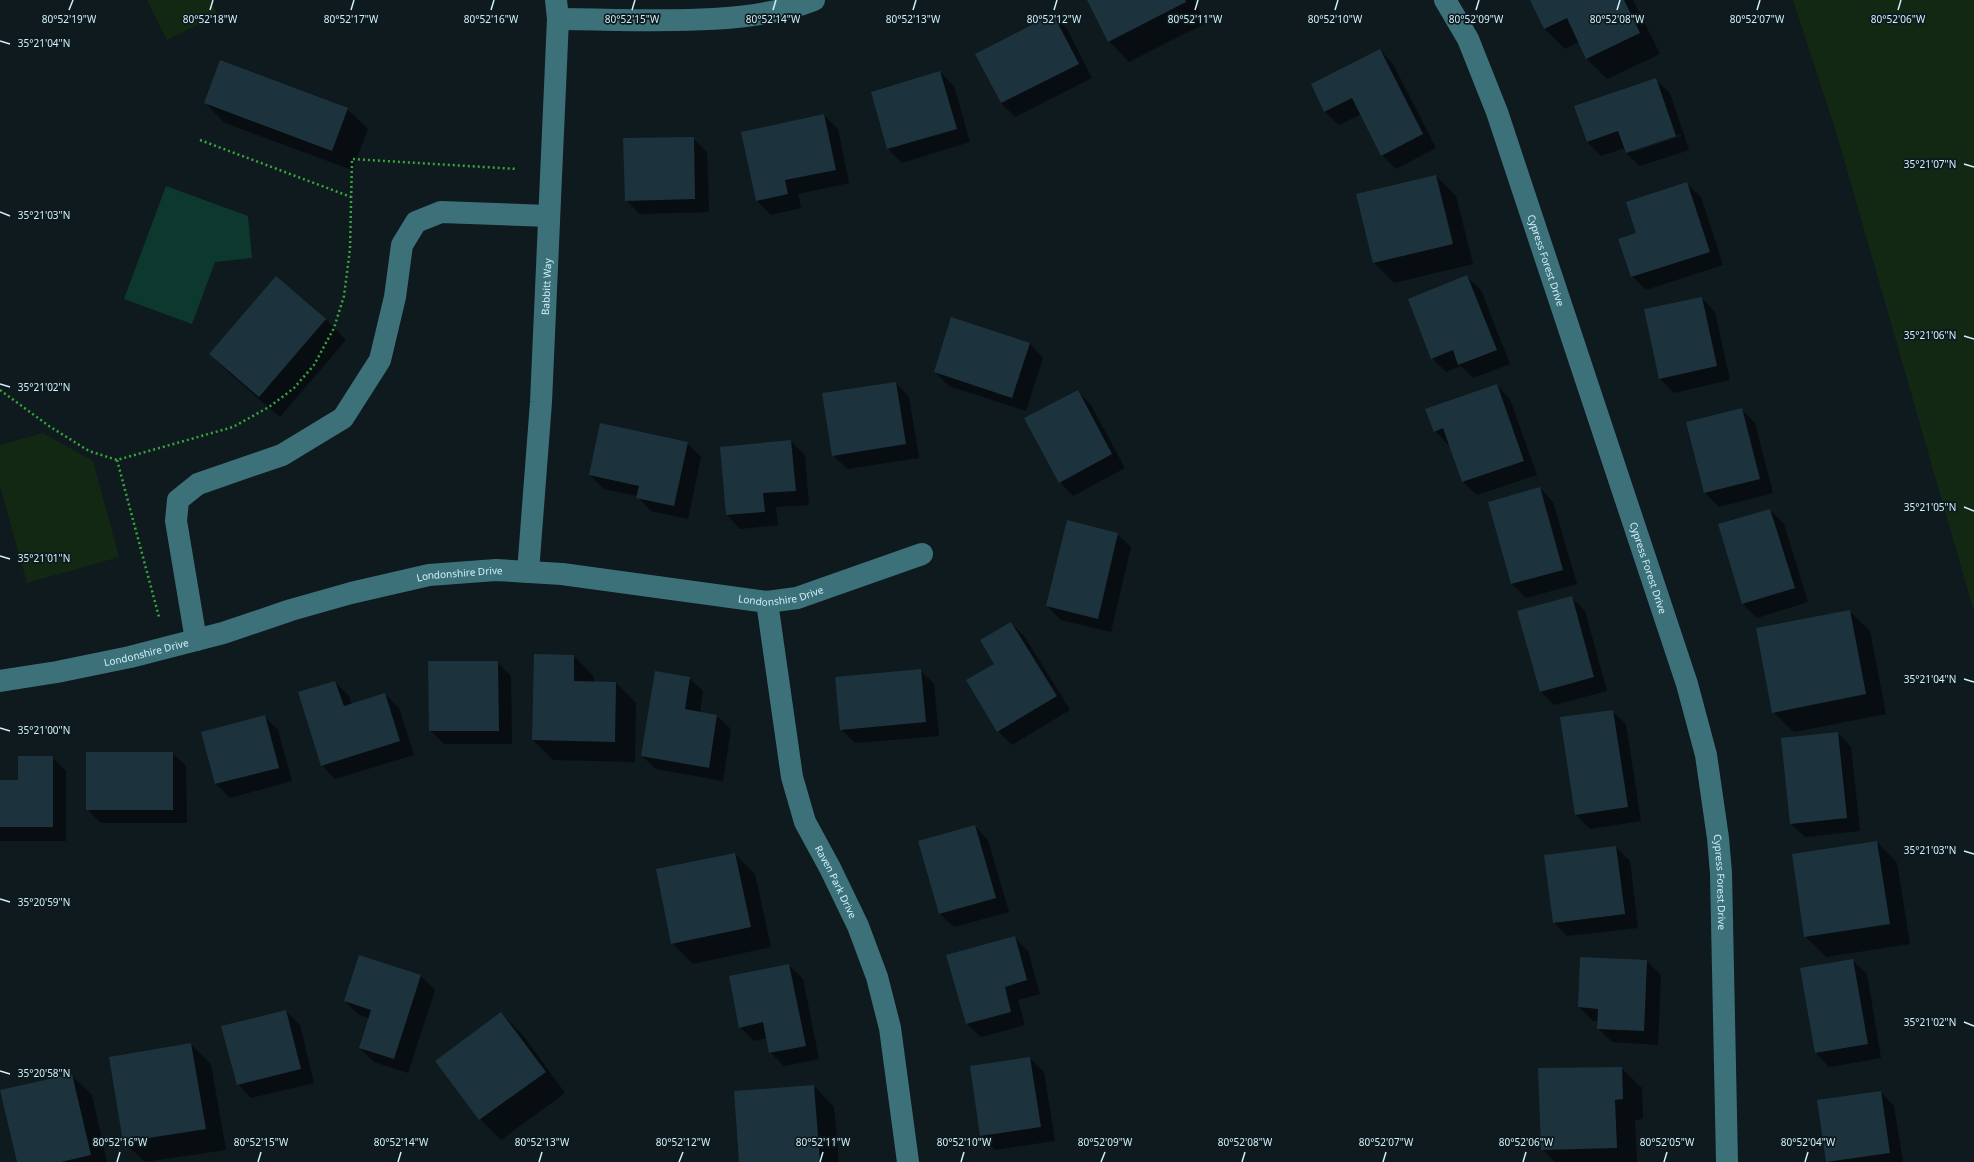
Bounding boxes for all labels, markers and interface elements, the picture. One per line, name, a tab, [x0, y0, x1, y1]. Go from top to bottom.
text: 80°52'19"W	[42, 12, 97, 26]
text: 80°52'18"W	[183, 12, 238, 26]
text: 80°52'17"W	[324, 12, 379, 26]
text: 80°52'16"W	[464, 12, 519, 26]
text: 80°52'15"W	[605, 12, 660, 26]
text: 80°52'14"W	[746, 12, 801, 26]
text: 80°52'13"W	[886, 12, 941, 26]
text: 80°52'12"W	[1027, 12, 1082, 26]
text: 80°52'11"W	[1168, 12, 1223, 26]
text: 80°52'10"W	[1308, 12, 1363, 26]
text: 80°52'09"W	[1449, 12, 1504, 26]
text: 80°52'08"W	[1590, 12, 1645, 26]
text: 80°52'07"W	[1730, 12, 1785, 26]
text: 80°52'06"W	[1871, 12, 1926, 26]
text: 35°21'04"N	[18, 36, 70, 50]
text: 35°21'07"N	[1904, 157, 1956, 171]
text: 35°21'03"N	[18, 208, 70, 222]
street label: Cypress Forest Drive	[1524, 212, 1568, 308]
street label: Babbitt Way	[538, 257, 554, 315]
text: 35°21'06"N	[1904, 328, 1956, 342]
text: 35°21'02"N	[18, 380, 70, 394]
text: 35°21'05"N	[1904, 500, 1956, 514]
street label: Cypress Forest Drive	[1627, 520, 1670, 616]
text: 35°21'01"N	[18, 551, 70, 565]
street label: Londonshire Drive	[415, 563, 503, 585]
street label: Londonshire Drive	[737, 582, 825, 609]
street label: Londonshire Drive	[103, 635, 190, 669]
text: 35°21'04"N	[1904, 672, 1956, 686]
text: 35°21'00"N	[18, 723, 70, 737]
street label: Cypress Forest Drive	[1711, 833, 1729, 930]
street label: Raven Park Drive	[812, 843, 860, 921]
text: 35°21'03"N	[1904, 843, 1956, 857]
text: 35°20'59"N	[18, 895, 70, 909]
text: 35°21'02"N	[1904, 1015, 1956, 1029]
text: 35°20'58"N	[18, 1066, 70, 1080]
text: 80°52'16"W	[93, 1135, 148, 1149]
text: 80°52'15"W	[234, 1135, 289, 1149]
text: 80°52'14"W	[374, 1135, 429, 1149]
text: 80°52'13"W	[515, 1135, 570, 1149]
text: 80°52'12"W	[656, 1135, 711, 1149]
text: 80°52'11"W	[796, 1135, 851, 1149]
text: 80°52'10"W	[937, 1135, 992, 1149]
text: 80°52'09"W	[1078, 1135, 1133, 1149]
text: 80°52'08"W	[1218, 1135, 1273, 1149]
text: 80°52'07"W	[1359, 1135, 1414, 1149]
text: 80°52'06"W	[1499, 1135, 1554, 1149]
text: 80°52'05"W	[1640, 1135, 1695, 1149]
text: 80°52'04"W	[1781, 1135, 1836, 1149]

